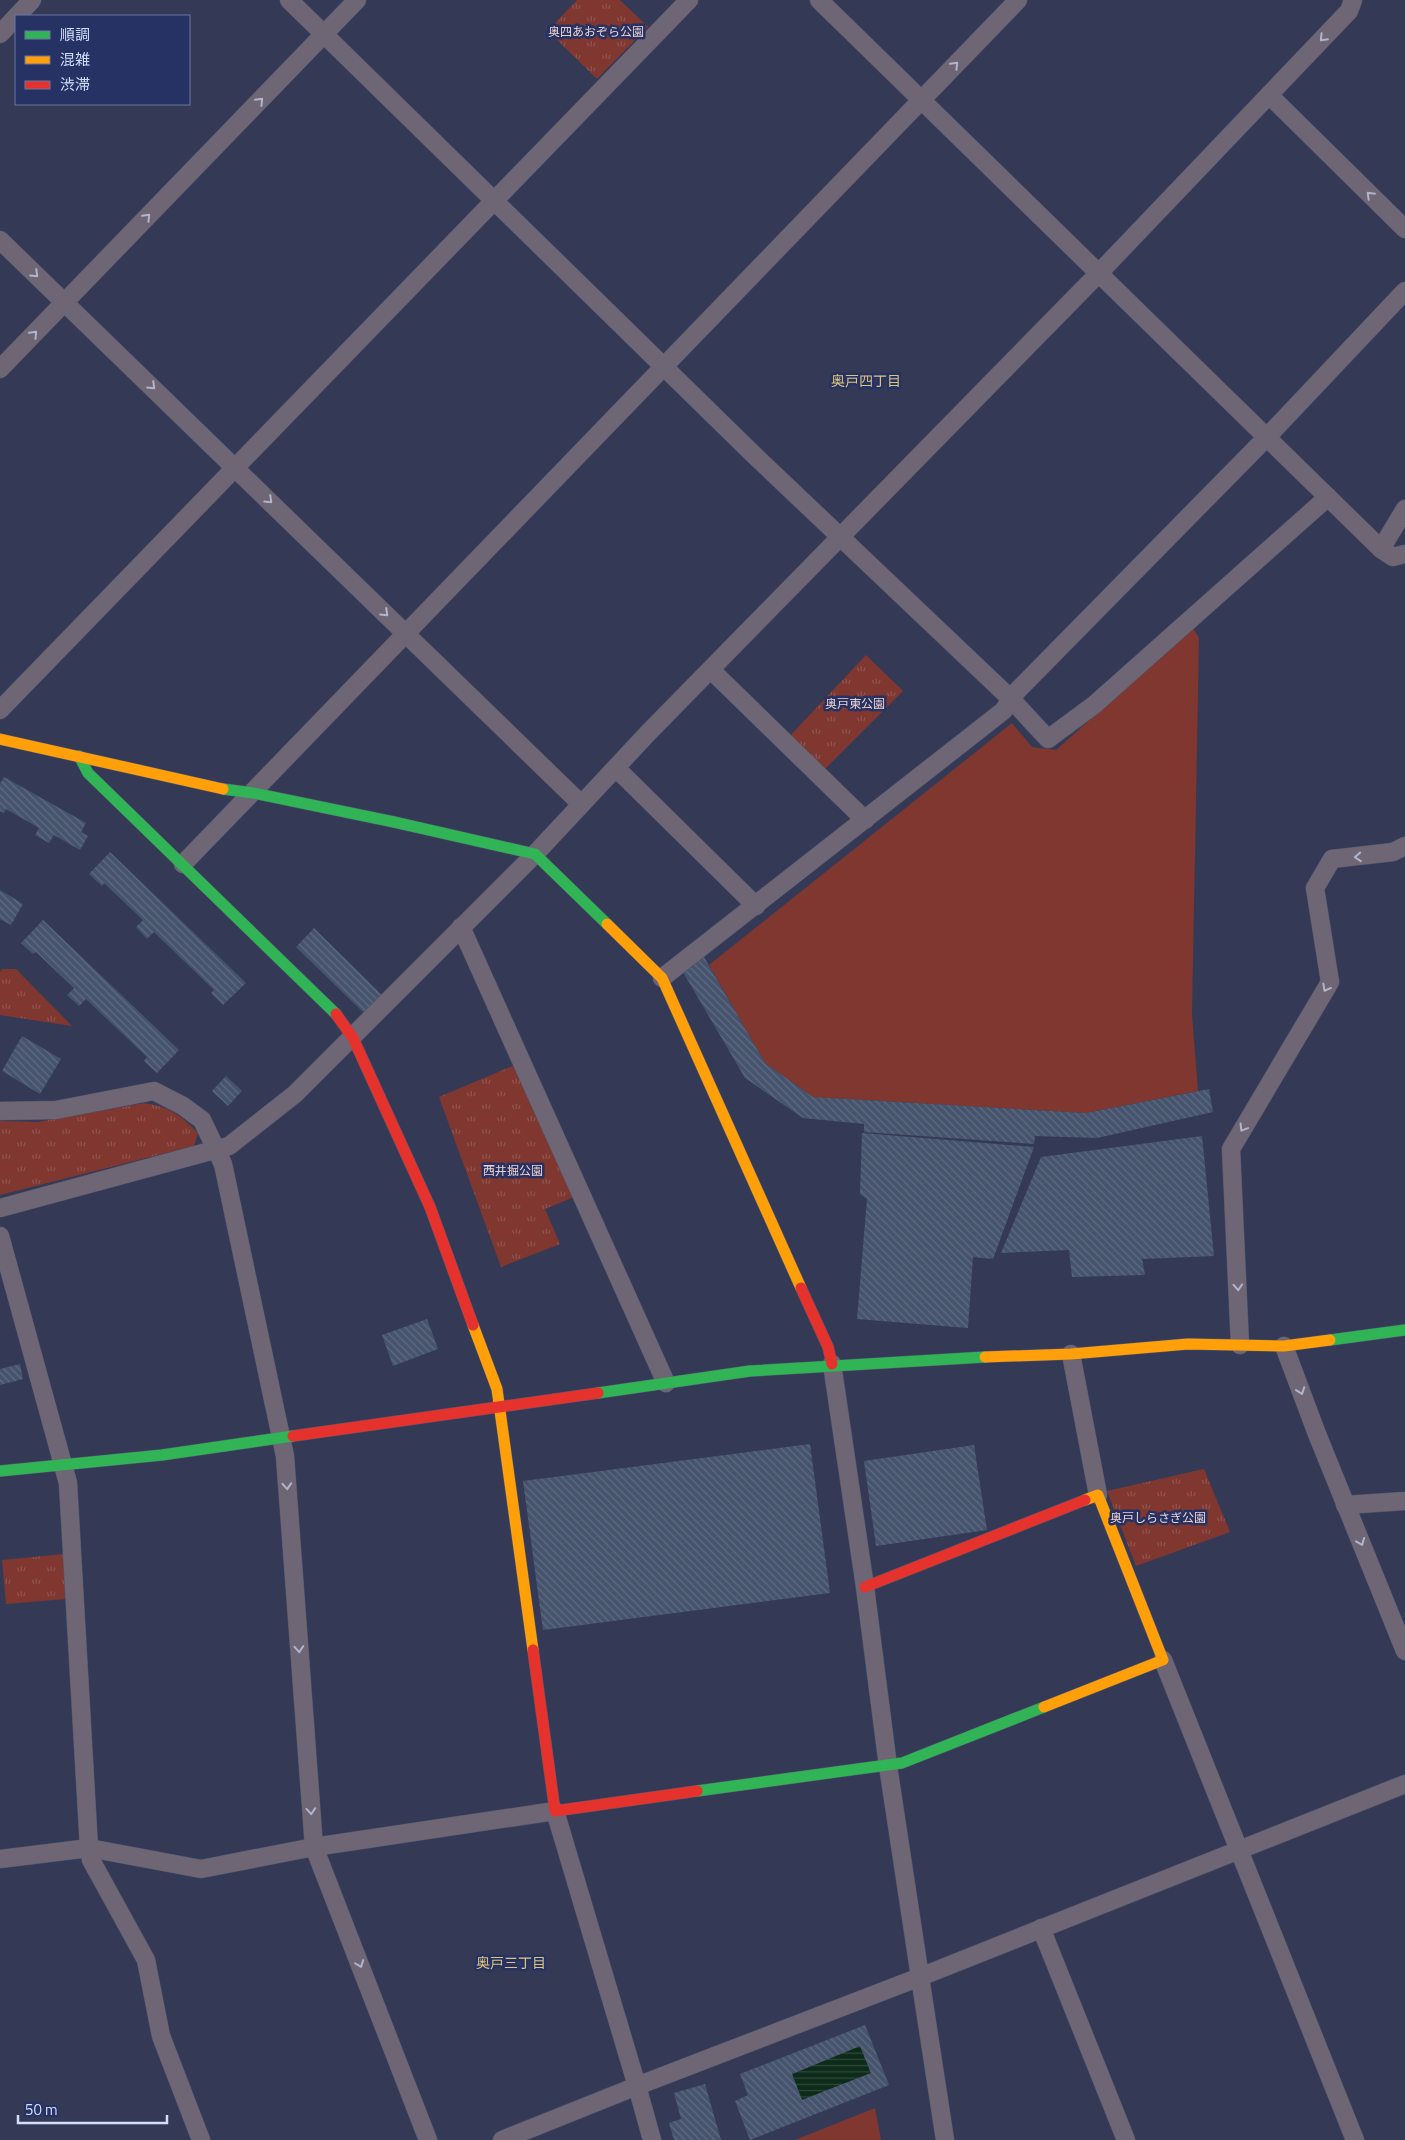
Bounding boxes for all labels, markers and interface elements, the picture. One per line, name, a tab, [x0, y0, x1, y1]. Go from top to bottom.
legend	[15, 15, 190, 105]
park label: 奥四あおぞら公園	[548, 22, 644, 41]
text: 順調	[60, 23, 90, 46]
one-way arrow	[1320, 32, 1329, 41]
text: 混雑	[60, 48, 90, 71]
one-way arrow	[949, 62, 958, 71]
text: 渋滞	[60, 73, 90, 96]
one-way arrow	[254, 98, 263, 107]
one-way arrow	[1367, 192, 1376, 201]
one-way arrow	[141, 214, 150, 223]
one-way arrow	[29, 268, 38, 277]
one-way arrow	[28, 331, 37, 340]
district label: 奥戸四丁目	[831, 370, 901, 391]
one-way arrow	[146, 381, 155, 390]
one-way arrow	[263, 494, 272, 503]
one-way arrow	[379, 607, 388, 616]
park label: 奥戸東公園	[825, 694, 885, 713]
one-way arrow	[1354, 851, 1362, 862]
one-way arrow	[1322, 983, 1332, 992]
one-way arrow	[1240, 1123, 1250, 1132]
park label: 西井掘公園	[483, 1161, 543, 1180]
one-way arrow	[1232, 1283, 1243, 1291]
one-way arrow	[1295, 1386, 1305, 1395]
one-way arrow	[281, 1483, 292, 1491]
park label: 奥戸しらさぎ公園	[1110, 1508, 1206, 1527]
one-way arrow	[1355, 1537, 1365, 1546]
one-way arrow	[293, 1645, 304, 1653]
one-way arrow	[306, 1807, 317, 1815]
district label: 奥戸三丁目	[476, 1952, 546, 1973]
one-way arrow	[354, 1960, 364, 1968]
scale bar	[18, 2092, 166, 2124]
text: 50 m	[25, 2098, 58, 2121]

